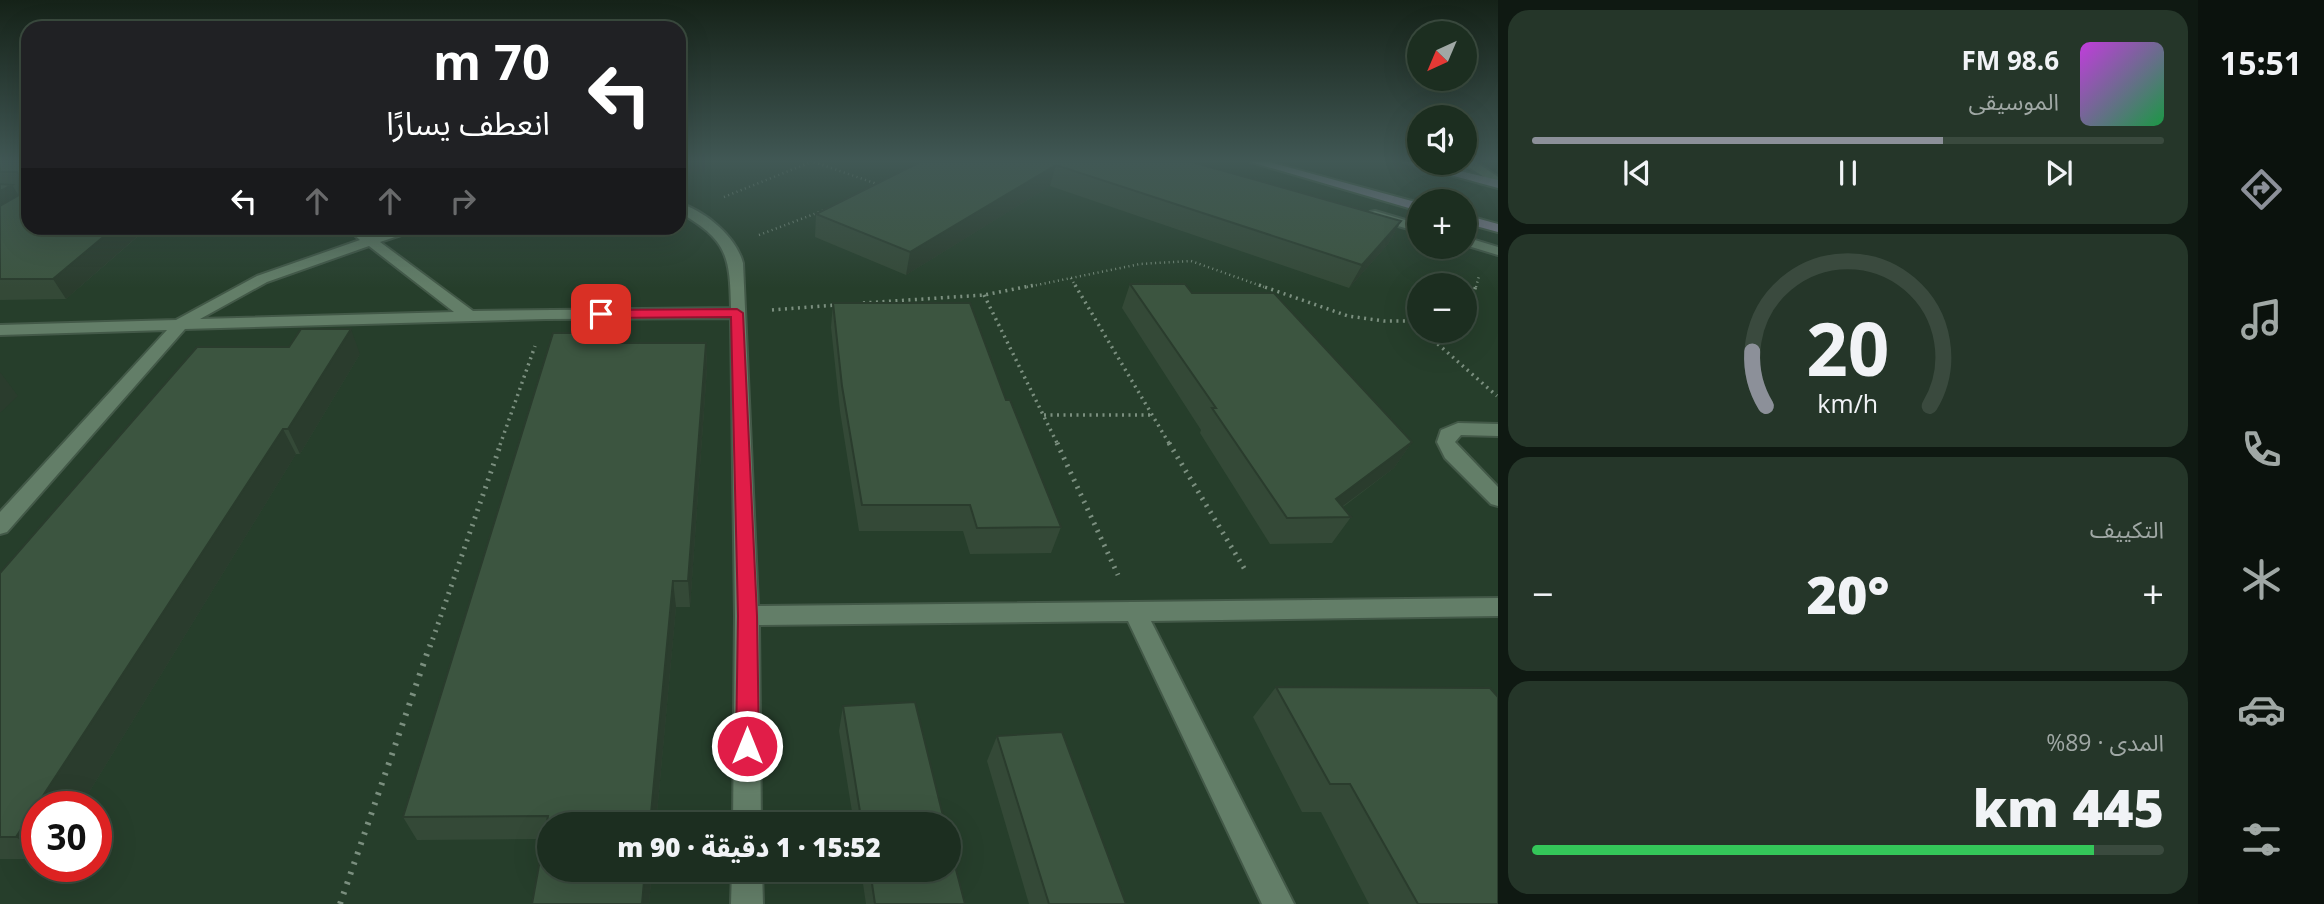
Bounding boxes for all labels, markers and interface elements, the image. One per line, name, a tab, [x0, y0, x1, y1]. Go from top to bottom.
north arrow	[1407, 21, 1477, 91]
map controls	[1407, 21, 1477, 343]
text: 70 m	[433, 28, 550, 94]
text: 15:51	[2220, 41, 2302, 84]
text: 98.6 FM	[1961, 42, 2059, 78]
icon: left	[574, 49, 665, 140]
text: الموسيقى	[1968, 85, 2059, 117]
text: انعطف يسارًا	[386, 101, 550, 144]
button: sound	[1407, 105, 1477, 175]
icon: previous	[1618, 154, 1656, 192]
icon: pause	[1829, 154, 1867, 192]
icon: next	[2040, 154, 2078, 192]
icon: directions	[2237, 165, 2286, 214]
icon: left	[225, 182, 263, 220]
icon: ahead	[298, 182, 336, 220]
icon: ahead	[371, 182, 409, 220]
icon: right	[444, 182, 482, 220]
button: +	[1407, 189, 1477, 259]
button: −	[1407, 273, 1477, 343]
pin	[571, 284, 631, 344]
icon: arrive	[582, 295, 620, 333]
icon: music	[2237, 295, 2286, 344]
text: 20	[1806, 299, 1890, 398]
text: km/h	[1818, 386, 1878, 420]
icon: phone	[2237, 425, 2286, 474]
text: التكييف	[2090, 513, 2164, 545]
icon: climate	[2237, 555, 2286, 604]
text: 20°	[1807, 558, 1889, 629]
text: −	[1532, 567, 1554, 619]
text: +	[2142, 567, 2164, 619]
icon: car	[2237, 685, 2286, 734]
position arrow	[710, 709, 784, 783]
text: المدى · 89%	[2046, 726, 2164, 758]
text: 445 km	[1973, 771, 2164, 842]
speed limit sign: 30	[21, 791, 112, 882]
icon: filters	[2237, 815, 2286, 864]
text: 15:52 · 1 دقيقة · 90 m	[617, 829, 881, 865]

